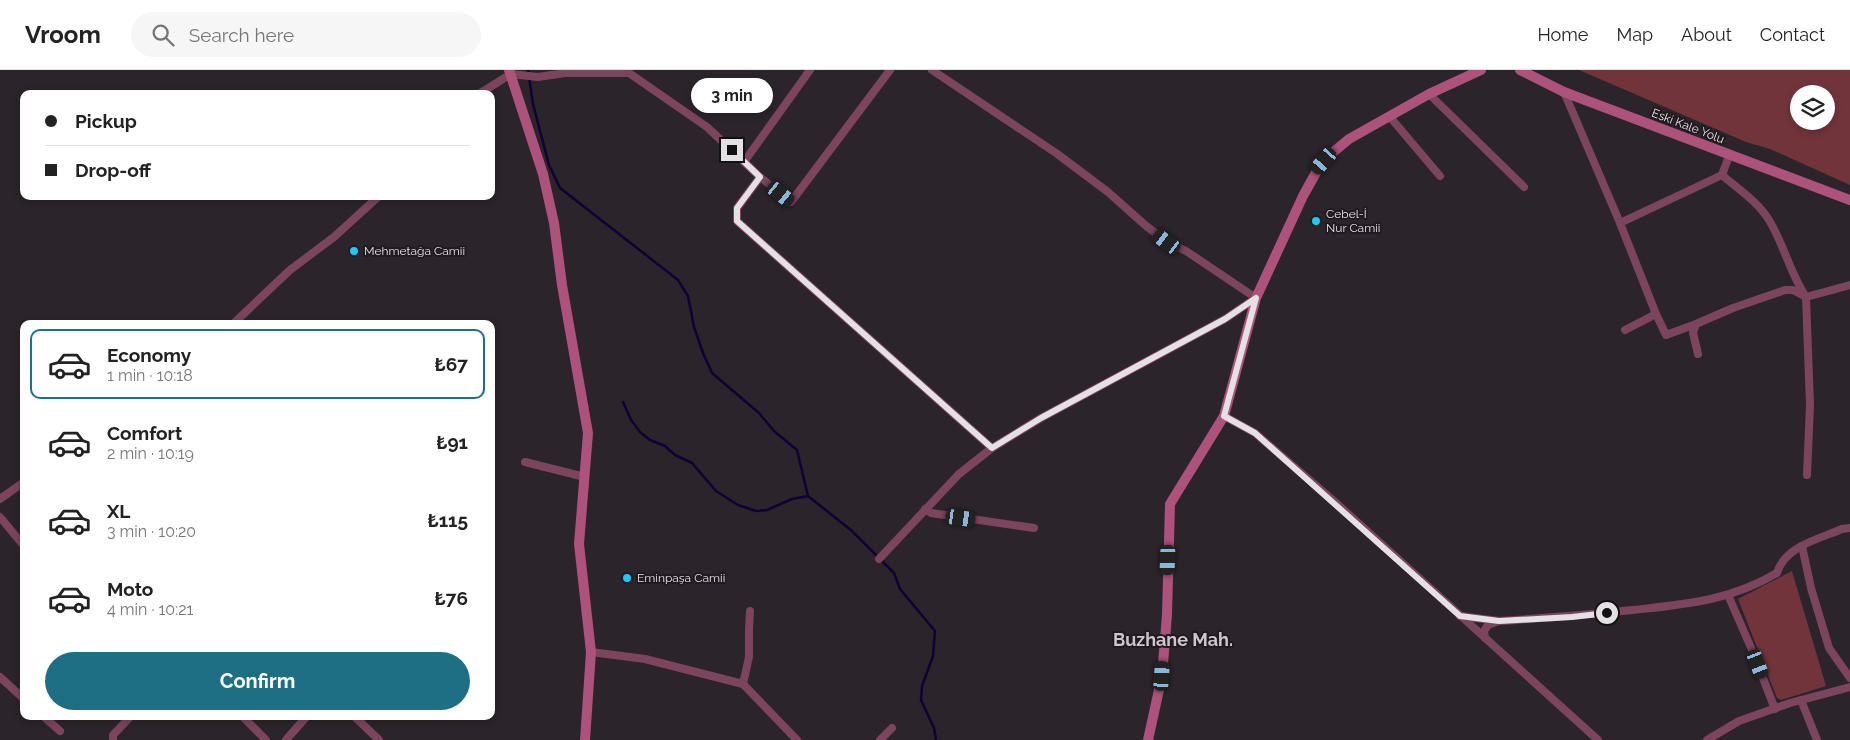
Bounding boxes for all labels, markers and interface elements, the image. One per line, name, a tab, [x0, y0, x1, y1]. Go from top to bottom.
search box	[131, 12, 481, 57]
text: Vroom	[25, 20, 101, 49]
icon: search	[149, 21, 177, 49]
text: Search here	[189, 24, 294, 46]
text: Home	[1537, 24, 1588, 45]
text: Map	[1616, 24, 1653, 45]
text: About	[1681, 24, 1732, 45]
text: Contact	[1760, 24, 1825, 45]
callout: 3 min	[691, 78, 773, 112]
map controls	[1790, 85, 1835, 130]
button: layers	[1790, 85, 1835, 130]
text: 3 min	[711, 86, 753, 105]
street label: Eski Kale Yolu	[1650, 106, 1726, 146]
text: Pickup	[75, 110, 137, 132]
route end	[721, 139, 743, 161]
car	[1308, 145, 1339, 177]
text: Drop-off	[75, 159, 151, 181]
car	[764, 179, 797, 209]
place label: Cebel-İ Nur Camii	[1326, 207, 1380, 235]
marker: Cebel-İ Nur Camii	[1310, 215, 1322, 227]
car	[1150, 227, 1183, 257]
place label: Mehmetağa Camii	[364, 244, 465, 258]
marker: Mehmetağa Camii	[348, 245, 360, 257]
icon: car	[47, 342, 92, 387]
text: Economy	[107, 344, 191, 366]
text: ₺67	[435, 353, 468, 375]
text: 1 min · 10:18	[107, 366, 193, 385]
icon: car	[47, 420, 92, 465]
text: Comfort	[107, 422, 182, 444]
text: ₺91	[436, 431, 468, 453]
text: 2 min · 10:19	[107, 444, 194, 463]
icon: car	[47, 498, 92, 543]
text: XL	[107, 500, 130, 522]
car	[945, 508, 976, 528]
text: ₺115	[427, 509, 468, 531]
text: 3 min · 10:20	[107, 522, 196, 541]
car	[1159, 545, 1176, 575]
place label: Eminpaşa Camii	[637, 571, 725, 585]
marker: Eminpaşa Camii	[621, 572, 633, 584]
icon: car	[47, 576, 92, 621]
text: Moto	[107, 578, 153, 600]
text: ₺76	[435, 587, 468, 609]
text: 4 min · 10:21	[107, 600, 193, 619]
route start	[1596, 602, 1618, 624]
district label: Buzhane Mah.	[1113, 629, 1233, 650]
car	[1745, 647, 1770, 681]
button: Confirm	[45, 652, 470, 710]
car	[1153, 661, 1170, 691]

